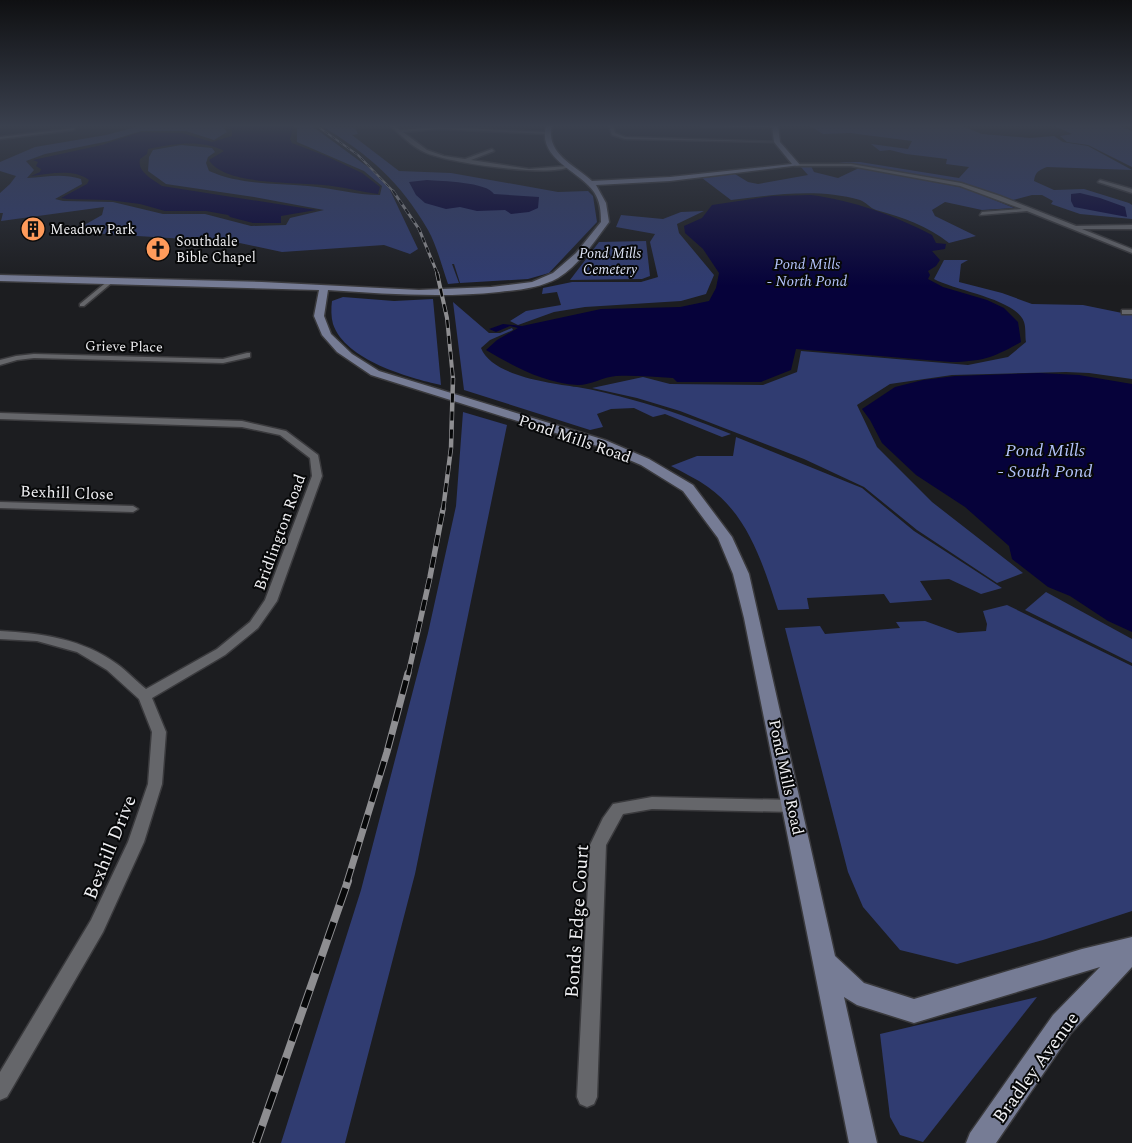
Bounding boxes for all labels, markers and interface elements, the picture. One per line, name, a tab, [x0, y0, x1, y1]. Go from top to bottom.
building icon: Meadow Park	[20, 216, 46, 242]
place label: Meadow Park	[50, 219, 136, 240]
place label: Southdale Bible Chapel	[176, 231, 256, 268]
church icon: Southdale Bible Chapel	[145, 236, 171, 262]
park label: Pond Mills Cemetery	[579, 243, 641, 280]
water label: Pond Mills - North Pond	[767, 253, 847, 293]
street label: Grieve Place	[85, 335, 163, 358]
street label: Pond Mills Road	[515, 408, 634, 469]
water label: Pond Mills - South Pond	[997, 437, 1093, 485]
street label: Bridlington Road	[248, 471, 312, 594]
street label: Bexhill Close	[20, 479, 114, 507]
street label: Pond Mills Road	[762, 717, 810, 837]
street label: Bexhill Drive	[76, 791, 145, 904]
street label: Bonds Edge Court	[558, 843, 597, 999]
street label: Bradley Avenue	[986, 1006, 1087, 1130]

